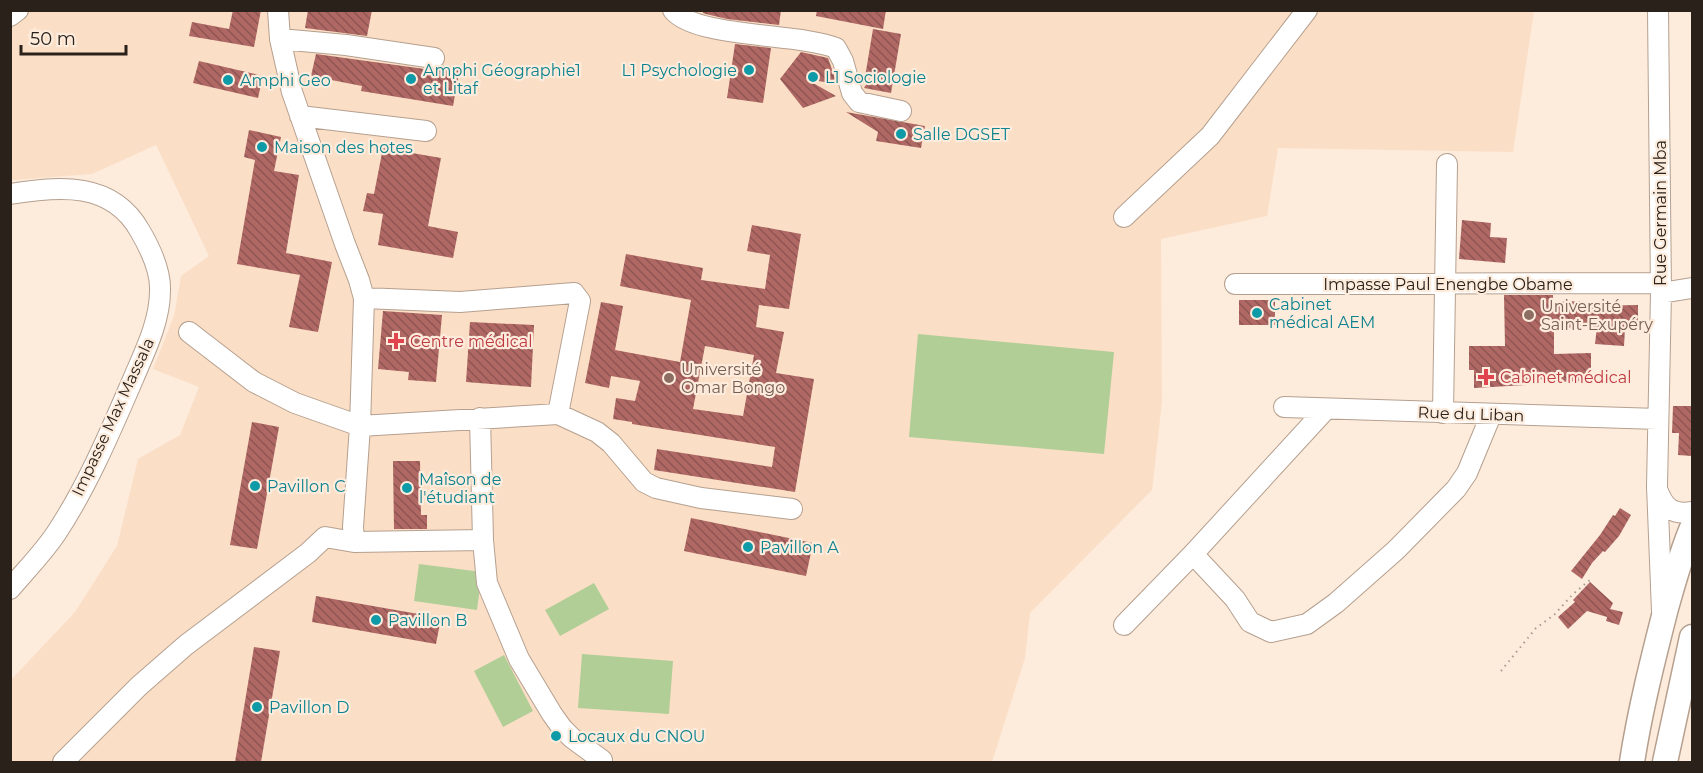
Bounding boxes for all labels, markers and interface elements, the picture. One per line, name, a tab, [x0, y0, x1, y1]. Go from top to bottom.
scale bar	[21, 18, 126, 56]
text: 50 m	[30, 28, 76, 50]
place label: Amphi Géographie1 et Litaf	[423, 61, 581, 98]
place label: L1 Psychologie	[621, 61, 737, 80]
marker: L1 Psychologie	[742, 63, 756, 77]
place label: L1 Sociologie	[825, 68, 926, 87]
marker: L1 Sociologie	[806, 70, 820, 84]
place label: Amphi Geo	[240, 71, 331, 90]
marker: Amphi Géographie1 et Litaf	[404, 72, 418, 86]
marker: Amphi Geo	[221, 73, 235, 87]
place label: Salle DGSET	[913, 125, 1011, 144]
marker: Salle DGSET	[894, 127, 908, 141]
place label: Maison des hotes	[274, 138, 413, 157]
marker: Maison des hotes	[255, 140, 269, 154]
street label: Rue Germain Mba	[1651, 140, 1670, 286]
street label: Impasse Paul Enengbe Obame	[1323, 275, 1573, 294]
place label: Cabinet médical AEM	[1269, 295, 1375, 332]
place label: Université Saint-Exupéry	[1541, 297, 1653, 334]
marker: Cabinet médical AEM	[1250, 306, 1264, 320]
marker: Université Saint-Exupéry	[1522, 308, 1536, 322]
marker: Centre médical	[387, 332, 405, 350]
place label: Centre médical	[410, 332, 533, 351]
street label: Impasse Max Massala	[68, 335, 158, 499]
place label: Université Omar Bongo	[681, 360, 785, 397]
marker: Cabinet médical	[1477, 368, 1495, 386]
place label: Cabinet médical	[1500, 368, 1632, 387]
marker: Université Omar Bongo	[662, 371, 676, 385]
street label: Rue du Liban	[1417, 403, 1525, 425]
place label: Maîson de l'étudiant	[419, 470, 501, 507]
place label: Pavillon C	[267, 477, 346, 496]
marker: Pavillon C	[248, 479, 262, 493]
marker: Maîson de l'étudiant	[400, 481, 414, 495]
place label: Pavillon A	[760, 538, 839, 557]
marker: Pavillon A	[741, 540, 755, 554]
place label: Pavillon B	[388, 611, 467, 630]
marker: Pavillon B	[369, 613, 383, 627]
place label: Pavillon D	[269, 698, 349, 717]
marker: Pavillon D	[250, 700, 264, 714]
place label: Locaux du CNOU	[568, 727, 706, 746]
marker: Locaux du CNOU	[549, 729, 563, 743]

